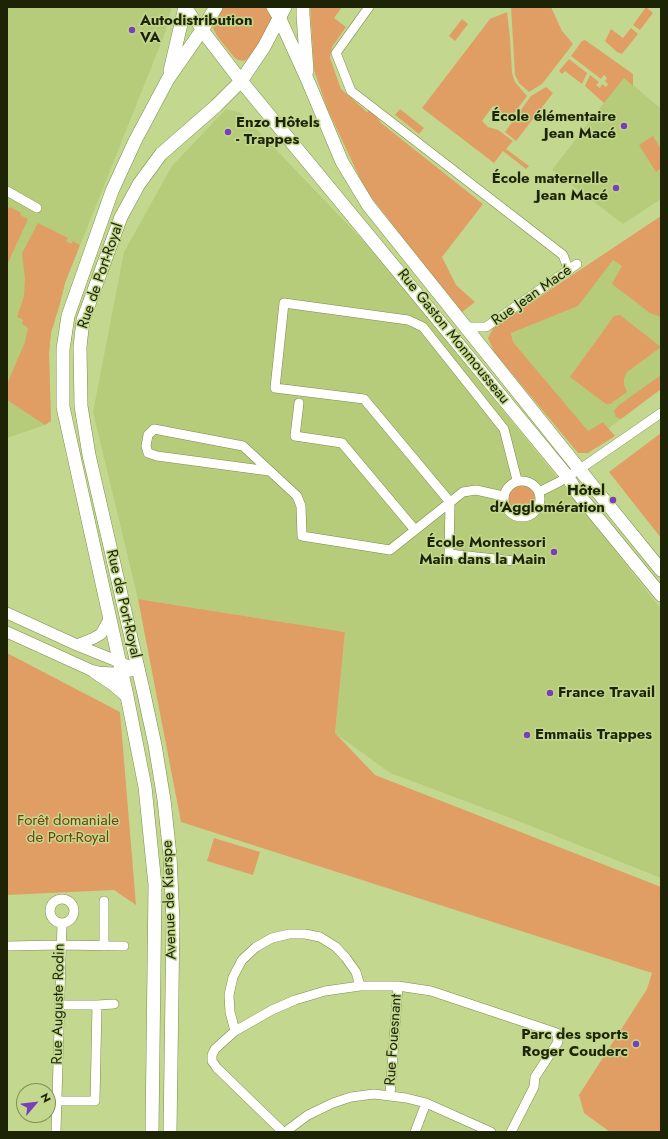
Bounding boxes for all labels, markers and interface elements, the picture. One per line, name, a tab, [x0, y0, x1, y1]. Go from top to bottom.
place label: Autodistribution VA	[140, 12, 253, 47]
marker: Autodistribution VA	[127, 25, 137, 35]
place label: École élémentaire Jean Macé	[491, 108, 616, 143]
place label: Enzo Hôtels - Trappes	[236, 114, 320, 149]
marker: École élémentaire Jean Macé	[619, 121, 629, 131]
marker: Enzo Hôtels - Trappes	[223, 127, 233, 137]
place label: École maternelle Jean Macé	[492, 170, 608, 205]
marker: École maternelle Jean Macé	[611, 183, 621, 193]
street label: Rue de Port-Royal	[74, 221, 128, 331]
street label: Rue Jean Macé	[488, 262, 576, 330]
street label: Rue Gaston Monmousseau	[393, 266, 513, 408]
place label: Hôtel d'Agglomération	[490, 482, 605, 517]
marker: Hôtel d'Agglomération	[608, 495, 618, 505]
place label: École Montessori Main dans la Main	[419, 534, 546, 569]
marker: École Montessori Main dans la Main	[549, 547, 559, 557]
street label: Rue de Port-Royal	[102, 548, 144, 660]
place label: France Travail	[558, 684, 655, 702]
marker: France Travail	[545, 688, 555, 698]
place label: Emmaüs Trappes	[535, 726, 652, 744]
marker: Emmaüs Trappes	[522, 730, 532, 740]
park label: Forêt domaniale de Port-Royal	[17, 812, 119, 847]
street label: Avenue de Kierspe	[159, 840, 181, 960]
street label: Rue Auguste Rodin	[49, 943, 69, 1065]
street label: Rue Fouesnant	[382, 994, 406, 1086]
place label: Parc des sports Roger Couderc	[521, 1026, 628, 1061]
marker: Parc des sports Roger Couderc	[631, 1039, 641, 1049]
north arrow	[16, 1083, 56, 1123]
text: N	[37, 1090, 55, 1105]

